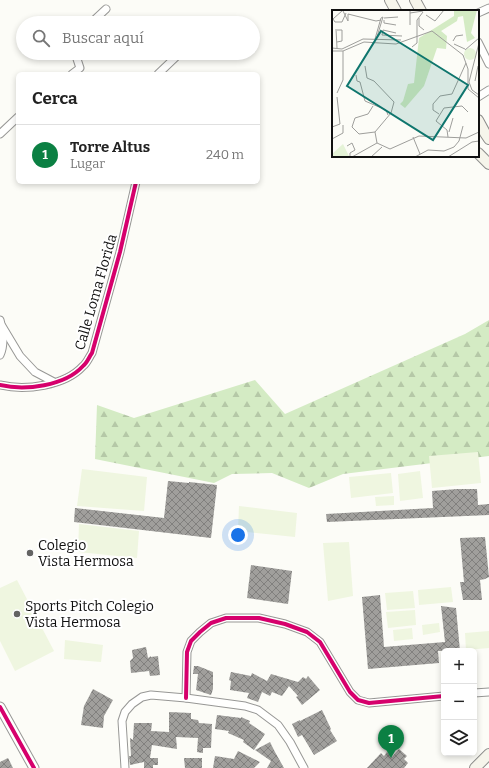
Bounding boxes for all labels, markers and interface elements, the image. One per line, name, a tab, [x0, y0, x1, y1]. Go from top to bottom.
inset map	[332, 10, 479, 157]
search box	[16, 16, 260, 60]
icon: search	[30, 27, 52, 49]
text: Buscar aquí	[62, 29, 144, 47]
text: Cerca	[32, 88, 77, 109]
text: Torre Altus	[70, 138, 150, 156]
text: 1	[42, 147, 48, 162]
text: 240 m	[206, 147, 244, 162]
text: Lugar	[70, 156, 105, 171]
street label: Calle Loma Florida	[71, 232, 121, 352]
your location	[228, 525, 248, 545]
place label: Colegio Vista Hermosa	[38, 537, 134, 570]
marker: Colegio Vista Hermosa	[25, 548, 35, 558]
place label: Sports Pitch Colegio Vista Hermosa	[25, 598, 154, 631]
marker: Sports Pitch Colegio Vista Hermosa	[12, 609, 22, 619]
map controls	[441, 648, 477, 756]
button: +	[441, 648, 477, 684]
button: −	[441, 684, 477, 720]
button: layers	[441, 720, 477, 756]
pin: 1	[378, 725, 404, 758]

